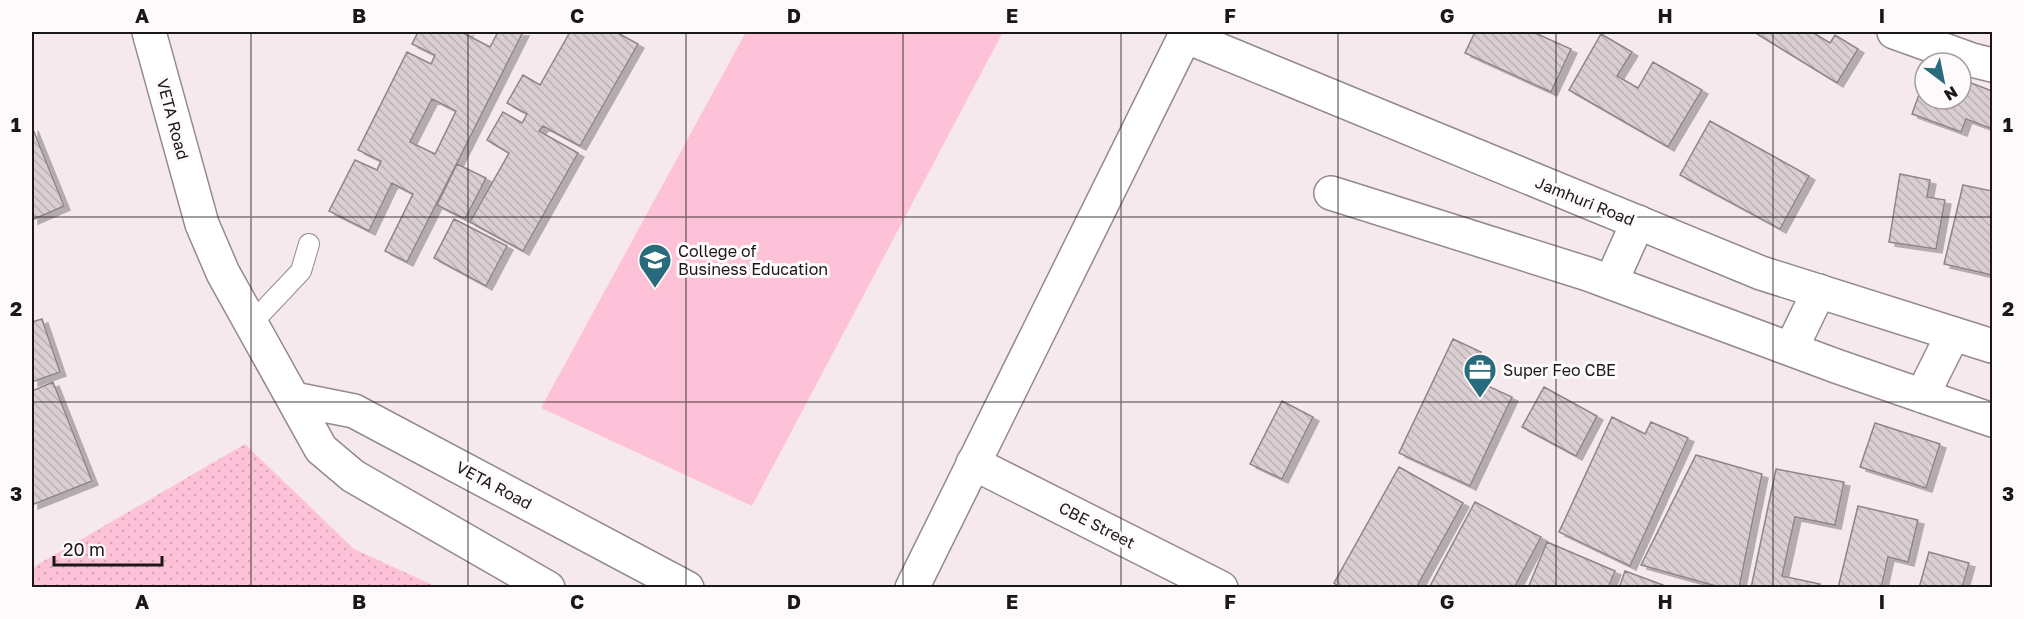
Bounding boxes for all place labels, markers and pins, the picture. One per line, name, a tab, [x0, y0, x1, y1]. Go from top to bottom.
place label: College of Business Education	[678, 241, 828, 279]
school or university icon: College of Business Education	[637, 242, 673, 289]
office icon: Super Feo CBE	[1462, 352, 1498, 399]
place label: Super Feo CBE	[1503, 360, 1616, 380]

